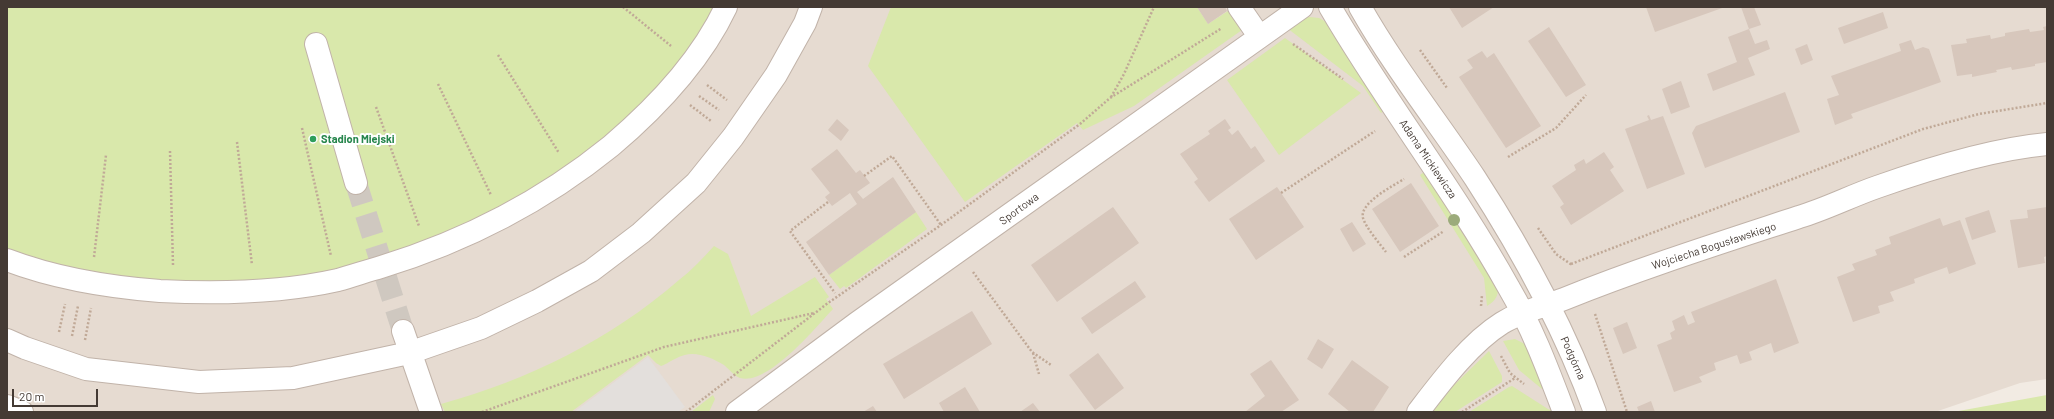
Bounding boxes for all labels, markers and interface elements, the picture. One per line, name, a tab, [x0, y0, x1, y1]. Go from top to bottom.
street label: Adama Mickiewicza	[1397, 117, 1459, 201]
place label: Stadion Miejski	[321, 132, 395, 146]
marker: Stadion Miejski	[308, 134, 318, 144]
street label: Sportowa	[997, 190, 1041, 228]
street label: Wojciecha Bogusławskiego	[1650, 220, 1778, 272]
street label: Podgórna	[1558, 334, 1588, 382]
scale bar	[14, 381, 100, 407]
text: 20 m	[19, 389, 45, 403]

